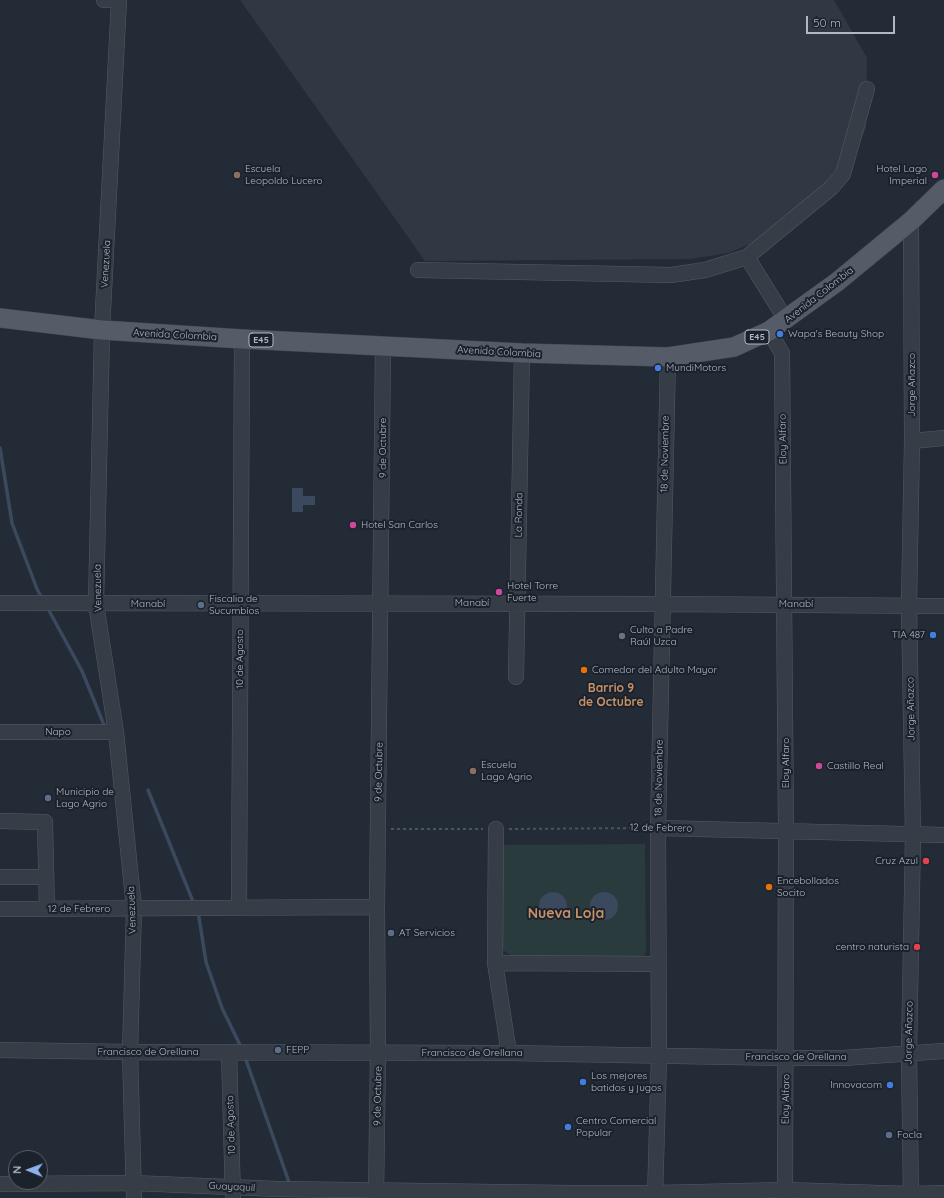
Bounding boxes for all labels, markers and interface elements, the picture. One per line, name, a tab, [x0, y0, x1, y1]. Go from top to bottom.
scale bar	[808, 8, 897, 34]
text: 50 m	[813, 15, 841, 30]
place label: Escuela Leopoldo Lucero	[245, 163, 323, 186]
place label: Hotel Lago Imperial	[876, 163, 927, 186]
marker: Escuela Leopoldo Lucero	[232, 170, 242, 180]
marker: Hotel Lago Imperial	[930, 170, 940, 180]
street label: Venezuela	[99, 240, 113, 288]
street label: Avenida Colombia	[782, 264, 856, 326]
street label: Avenida Colombia	[133, 327, 217, 343]
place label: Wapa's Beauty Shop	[788, 328, 884, 340]
marker: Wapa's Beauty Shop	[775, 329, 785, 339]
road number: E45	[745, 330, 769, 344]
road number: E45	[249, 333, 273, 347]
street label: Avenida Colombia	[457, 344, 541, 360]
street label: Jorge Añazco	[906, 353, 918, 417]
place label: MundiMotors	[666, 362, 726, 374]
marker: MundiMotors	[653, 363, 663, 373]
street label: Eloy Alfaro	[777, 414, 789, 464]
street label: 18 de Noviembre	[658, 415, 672, 493]
street label: 9 de Octubre	[377, 418, 389, 478]
street label: La Ronda	[513, 493, 525, 537]
place label: Hotel San Carlos	[361, 519, 438, 531]
marker: Hotel San Carlos	[348, 520, 358, 530]
street label: Venezuela	[92, 564, 104, 612]
place label: Hotel Torre Fuerte	[507, 580, 558, 604]
marker: Hotel Torre Fuerte	[494, 587, 504, 597]
place label: Fiscalia de Sucumbíos	[209, 593, 259, 616]
street label: Manabí	[455, 597, 489, 609]
street label: Manabí	[131, 598, 165, 610]
street label: Manabí	[779, 598, 813, 610]
marker: Fiscalia de Sucumbíos	[196, 600, 206, 610]
place label: Culto a Padre Raúl Uzca	[630, 624, 693, 648]
street label: 10 de Agosto	[234, 629, 246, 689]
place label: TIA 487	[892, 629, 925, 641]
marker: TIA 487	[928, 630, 938, 640]
marker: Culto a Padre Raúl Uzca	[617, 631, 627, 641]
place label: Comedor del Adulto Mayor	[592, 664, 717, 676]
marker: Comedor del Adulto Mayor	[579, 665, 589, 675]
street label: Jorge Añazco	[904, 677, 918, 741]
district label: Barrio 9 de Octubre	[579, 681, 643, 709]
street label: Napo	[45, 726, 71, 738]
street label: Eloy Alfaro	[780, 738, 792, 788]
street label: 18 de Noviembre	[652, 739, 666, 817]
street label: 9 de Octubre	[372, 742, 386, 802]
place label: Escuela Lago Agrio	[481, 759, 532, 782]
place label: Castillo Real	[827, 760, 884, 772]
marker: Castillo Real	[814, 761, 824, 771]
marker: Escuela Lago Agrio	[468, 766, 478, 776]
place label: Municipio de Lago Agrio	[56, 786, 114, 810]
marker: Municipio de Lago Agrio	[43, 793, 53, 803]
street label: 12 de Febrero	[630, 821, 692, 835]
place label: Cruz Azul	[875, 855, 918, 867]
marker: Cruz Azul	[921, 856, 931, 866]
place label: Encebollados Socito	[777, 875, 839, 898]
marker: Encebollados Socito	[764, 882, 774, 892]
street label: Venezuela	[125, 886, 139, 934]
street label: 12 de Febrero	[48, 903, 110, 915]
district label: Nueva Loja	[528, 906, 604, 922]
place label: AT Servicios	[399, 927, 455, 939]
marker: AT Servicios	[386, 928, 396, 938]
place label: centro naturista	[836, 941, 909, 953]
marker: centro naturista	[912, 942, 922, 952]
street label: Jorge Añazco	[902, 1001, 916, 1065]
place label: FEPP	[286, 1044, 309, 1056]
marker: FEPP	[273, 1045, 283, 1055]
street label: Francisco de Orellana	[98, 1046, 198, 1058]
street label: Francisco de Orellana	[422, 1047, 522, 1059]
street label: Francisco de Orellana	[746, 1051, 846, 1063]
street label: 9 de Octubre	[371, 1066, 385, 1126]
place label: Los mejores batidos y jugos	[591, 1070, 662, 1094]
street label: Eloy Alfaro	[780, 1074, 792, 1124]
marker: Los mejores batidos y jugos	[578, 1077, 588, 1087]
place label: Innovacom	[830, 1079, 882, 1091]
marker: Innovacom	[885, 1080, 895, 1090]
street label: 10 de Agosto	[224, 1095, 238, 1155]
place label: Centro Comercial Popular	[576, 1115, 656, 1138]
marker: Centro Comercial Popular	[563, 1122, 573, 1132]
place label: Focla	[897, 1129, 922, 1141]
marker: Focla	[884, 1130, 894, 1140]
north arrow	[8, 1150, 48, 1190]
text: N	[10, 1166, 24, 1174]
street label: Guayaquil	[208, 1180, 256, 1194]

